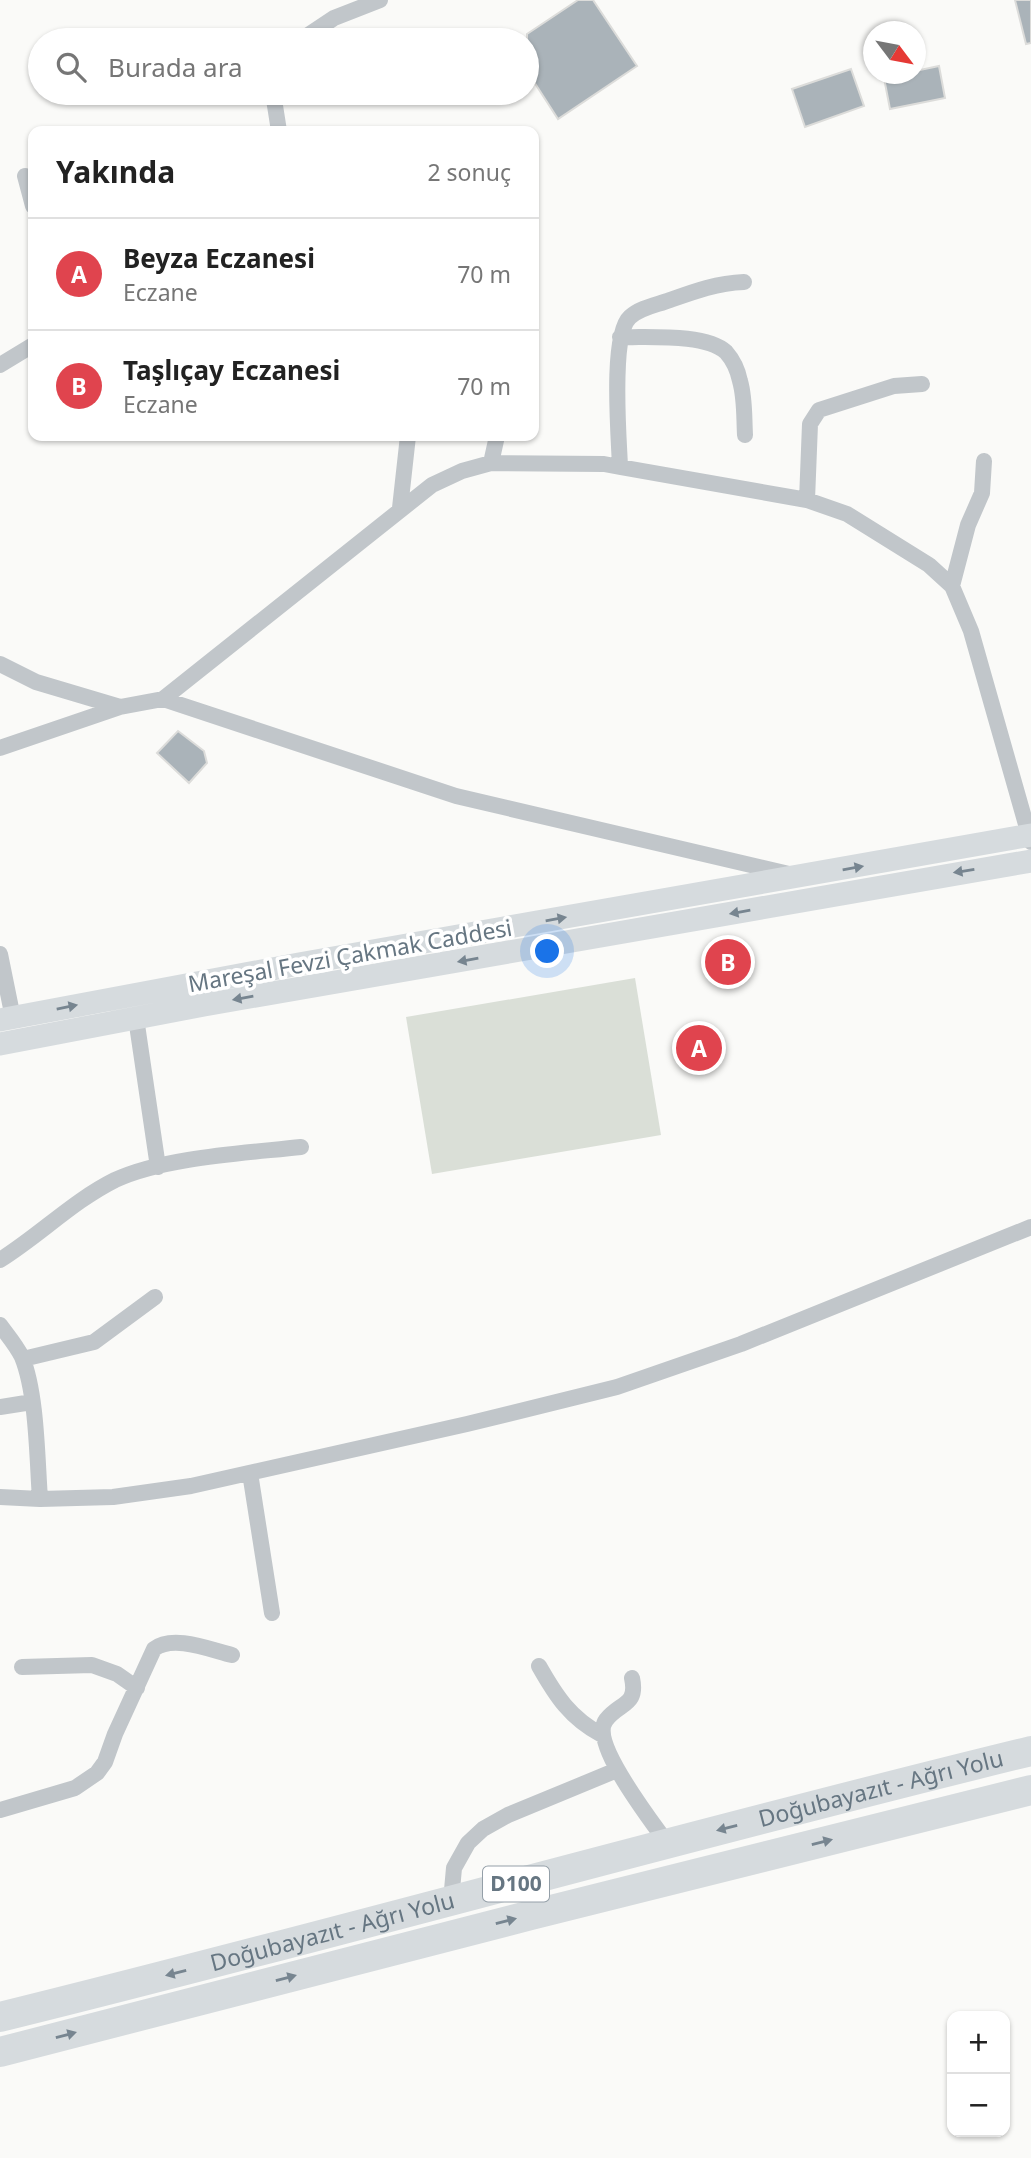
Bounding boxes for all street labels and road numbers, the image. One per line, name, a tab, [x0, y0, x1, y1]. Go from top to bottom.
street label: Mareşal Fevzi Çakmak Caddesi	[185, 911, 514, 999]
street label: Doğubayazıt - Ağrı Yolu	[755, 1741, 1006, 1834]
road number: D100	[483, 1867, 549, 1902]
street label: Doğubayazıt - Ağrı Yolu	[206, 1883, 458, 1978]

